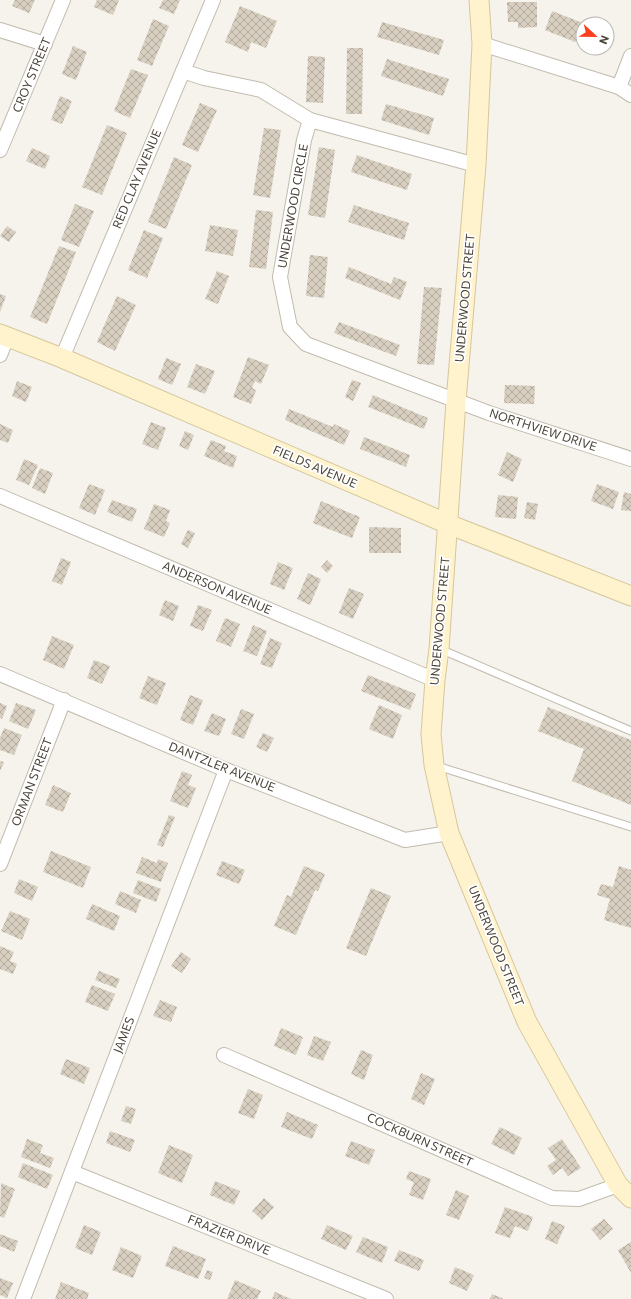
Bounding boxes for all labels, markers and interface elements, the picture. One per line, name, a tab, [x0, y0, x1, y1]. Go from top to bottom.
north arrow	[575, 16, 615, 56]
text: N	[597, 34, 612, 46]
street label: CROY STREET	[9, 35, 53, 114]
street label: RED CLAY AVENUE	[109, 127, 163, 230]
street label: UNDERWOOD CIRCLE	[274, 143, 310, 269]
street label: UNDERWOOD STREET	[451, 233, 477, 363]
street label: NORTHVIEW DRIVE	[488, 405, 599, 453]
street label: FIELDS AVENUE	[271, 442, 360, 490]
street label: UNDERWOOD STREET	[426, 556, 452, 686]
street label: ANDERSON AVENUE	[161, 558, 274, 616]
street label: ORMAN STREET	[8, 735, 54, 828]
street label: DANTZLER AVENUE	[167, 738, 278, 794]
street label: UNDERWOOD STREET	[466, 883, 528, 1008]
street label: JAMES	[110, 1015, 137, 1055]
street label: COCKBURN STREET	[365, 1109, 476, 1169]
street label: FRAZIER DRIVE	[186, 1211, 273, 1257]

